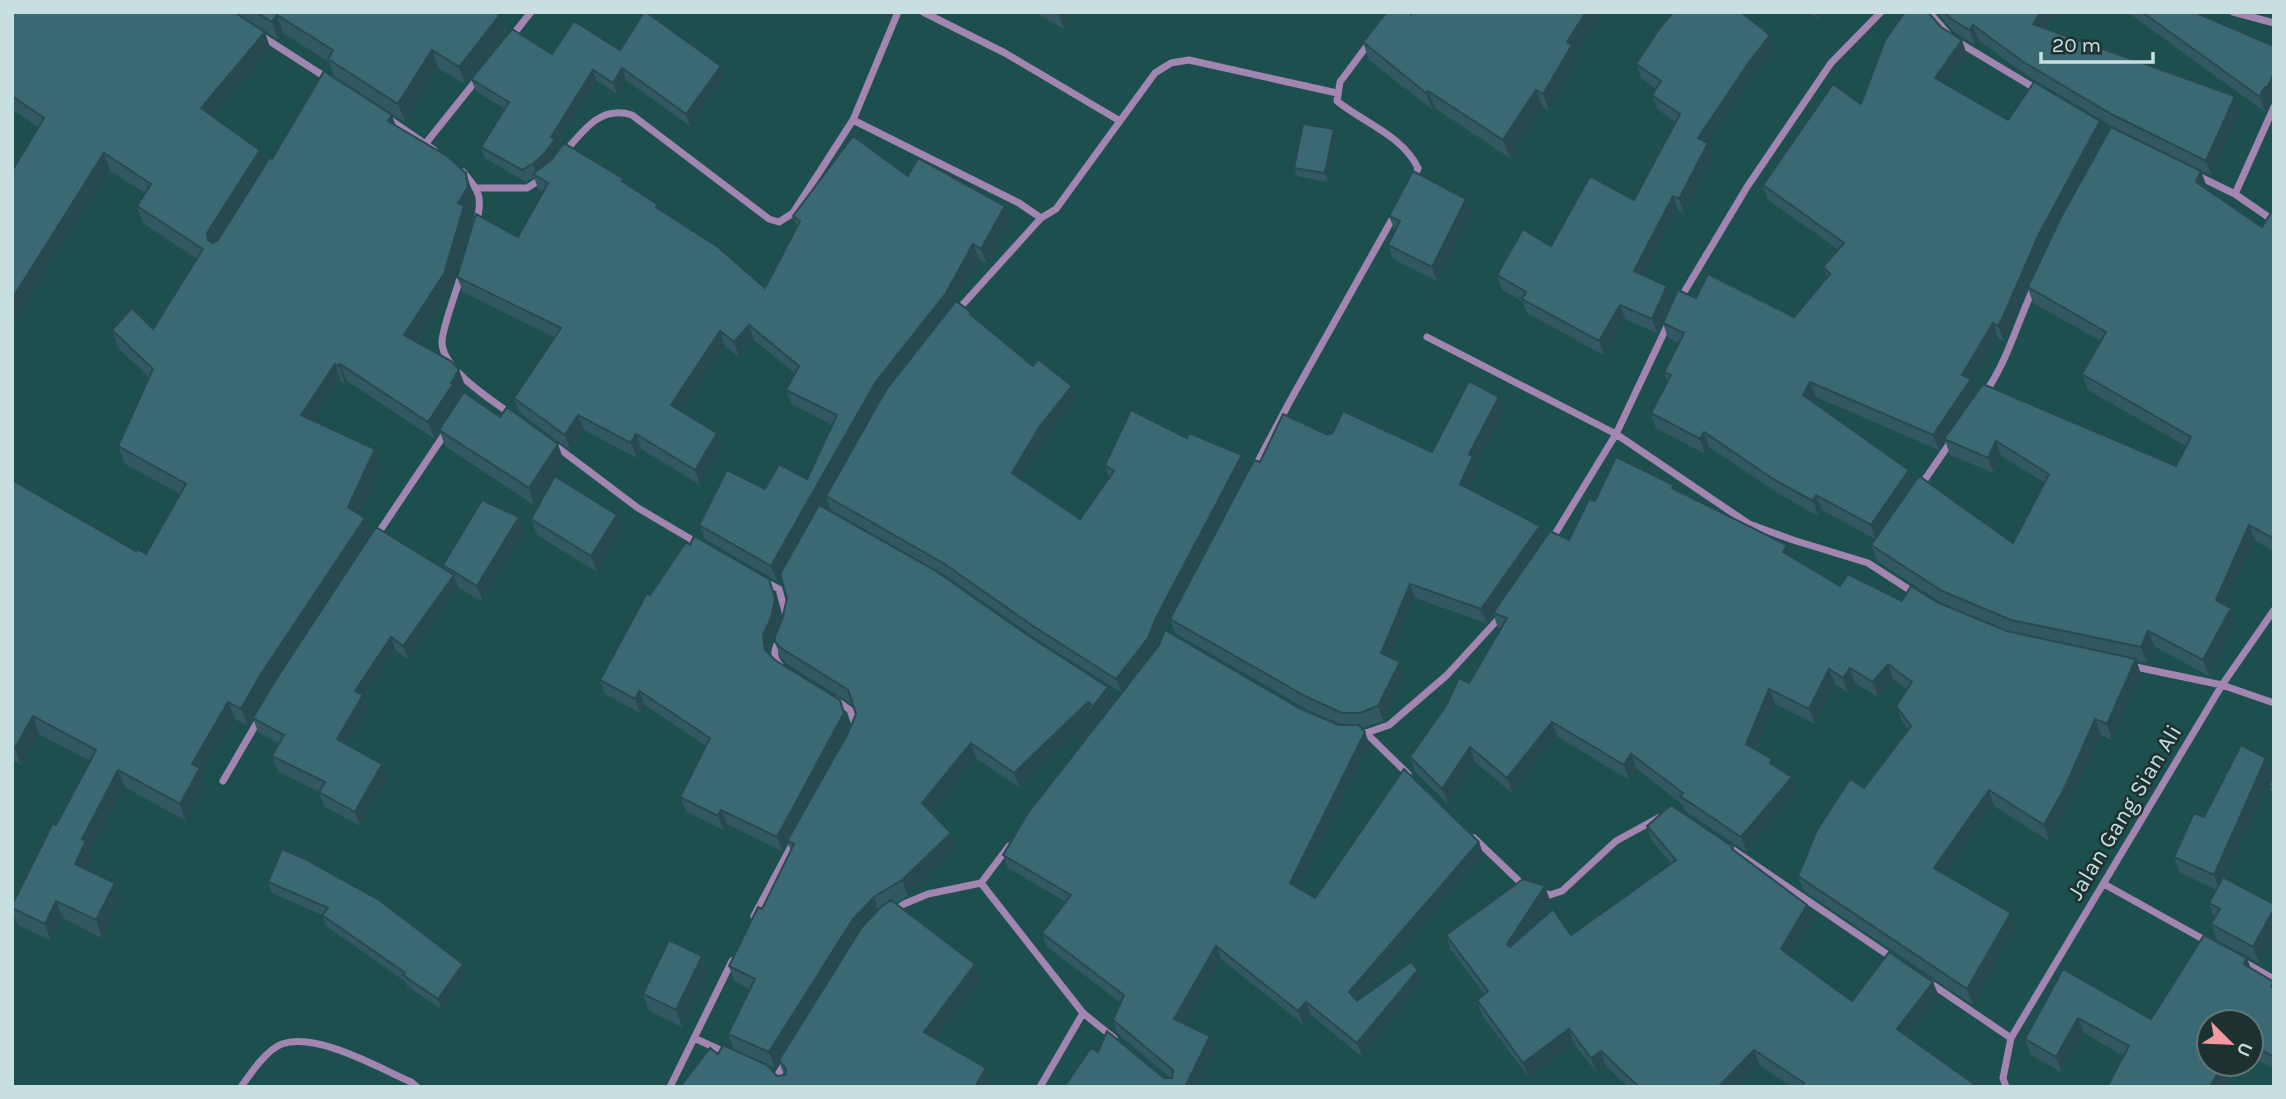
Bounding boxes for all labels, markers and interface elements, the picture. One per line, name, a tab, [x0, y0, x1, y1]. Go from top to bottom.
scale bar	[2041, 21, 2153, 65]
text: 20 m	[2052, 33, 2101, 57]
street label: Jalan Gang Sian Ali	[2061, 720, 2187, 905]
north arrow	[2195, 1008, 2265, 1078]
text: U	[2232, 1039, 2257, 1060]

